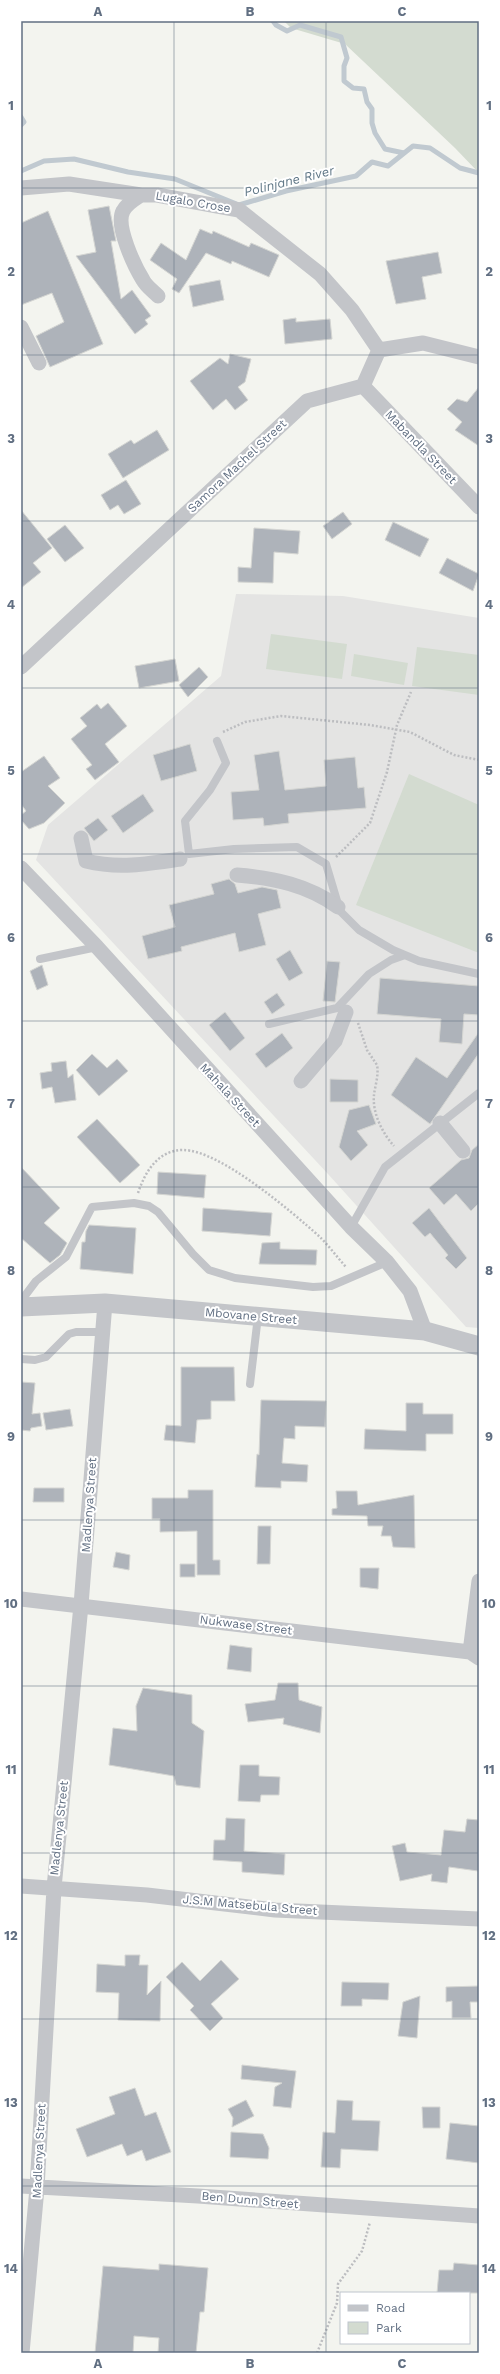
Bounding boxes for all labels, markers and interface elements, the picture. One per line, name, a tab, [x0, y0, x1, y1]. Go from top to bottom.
text: A	[94, 4, 103, 19]
text: B	[246, 4, 255, 19]
text: C	[398, 4, 407, 19]
text: 1	[8, 98, 14, 113]
text: 1	[486, 98, 492, 113]
water label: Polinjane River	[242, 162, 337, 199]
street label: Lugalo Crose	[154, 189, 232, 216]
text: 2	[7, 264, 15, 279]
text: 2	[485, 264, 493, 279]
street label: Mabandla Street	[382, 407, 460, 487]
street label: Samora Machel Street	[185, 417, 289, 515]
text: 3	[7, 431, 15, 446]
text: 3	[485, 431, 493, 446]
text: 4	[7, 597, 16, 612]
text: 4	[485, 597, 494, 612]
text: 5	[7, 763, 15, 778]
text: 5	[485, 763, 493, 778]
text: 6	[7, 930, 15, 945]
text: 6	[485, 930, 493, 945]
street label: Mahala Street	[197, 1060, 263, 1130]
text: 7	[7, 1096, 15, 1111]
text: 7	[485, 1096, 493, 1111]
text: 8	[7, 1263, 15, 1278]
text: 8	[485, 1263, 493, 1278]
street label: Mbovane Street	[204, 1305, 298, 1327]
text: 9	[7, 1429, 15, 1444]
text: 9	[485, 1429, 493, 1444]
street label: Madlenya Street	[79, 1457, 99, 1553]
text: 10	[4, 1596, 18, 1611]
text: 10	[482, 1596, 496, 1611]
street label: Nukwase Street	[199, 1612, 293, 1638]
text: 11	[5, 1762, 17, 1777]
text: 11	[483, 1762, 495, 1777]
street label: Madlenya Street	[47, 1780, 71, 1876]
street label: J.S.M Matsebula Street	[182, 1892, 318, 1918]
text: 12	[4, 1928, 18, 1943]
text: 12	[482, 1928, 496, 1943]
text: 13	[4, 2095, 18, 2110]
text: 13	[482, 2095, 496, 2110]
street label: Madlenya Street	[30, 2103, 48, 2199]
street label: Ben Dunn Street	[201, 2189, 299, 2211]
text: 14	[4, 2261, 19, 2276]
text: 14	[482, 2261, 497, 2276]
legend	[340, 2292, 470, 2344]
text: Road	[376, 2301, 405, 2315]
text: Park	[376, 2321, 402, 2335]
text: A	[94, 2356, 103, 2371]
text: B	[246, 2356, 255, 2371]
text: C	[398, 2356, 407, 2371]

